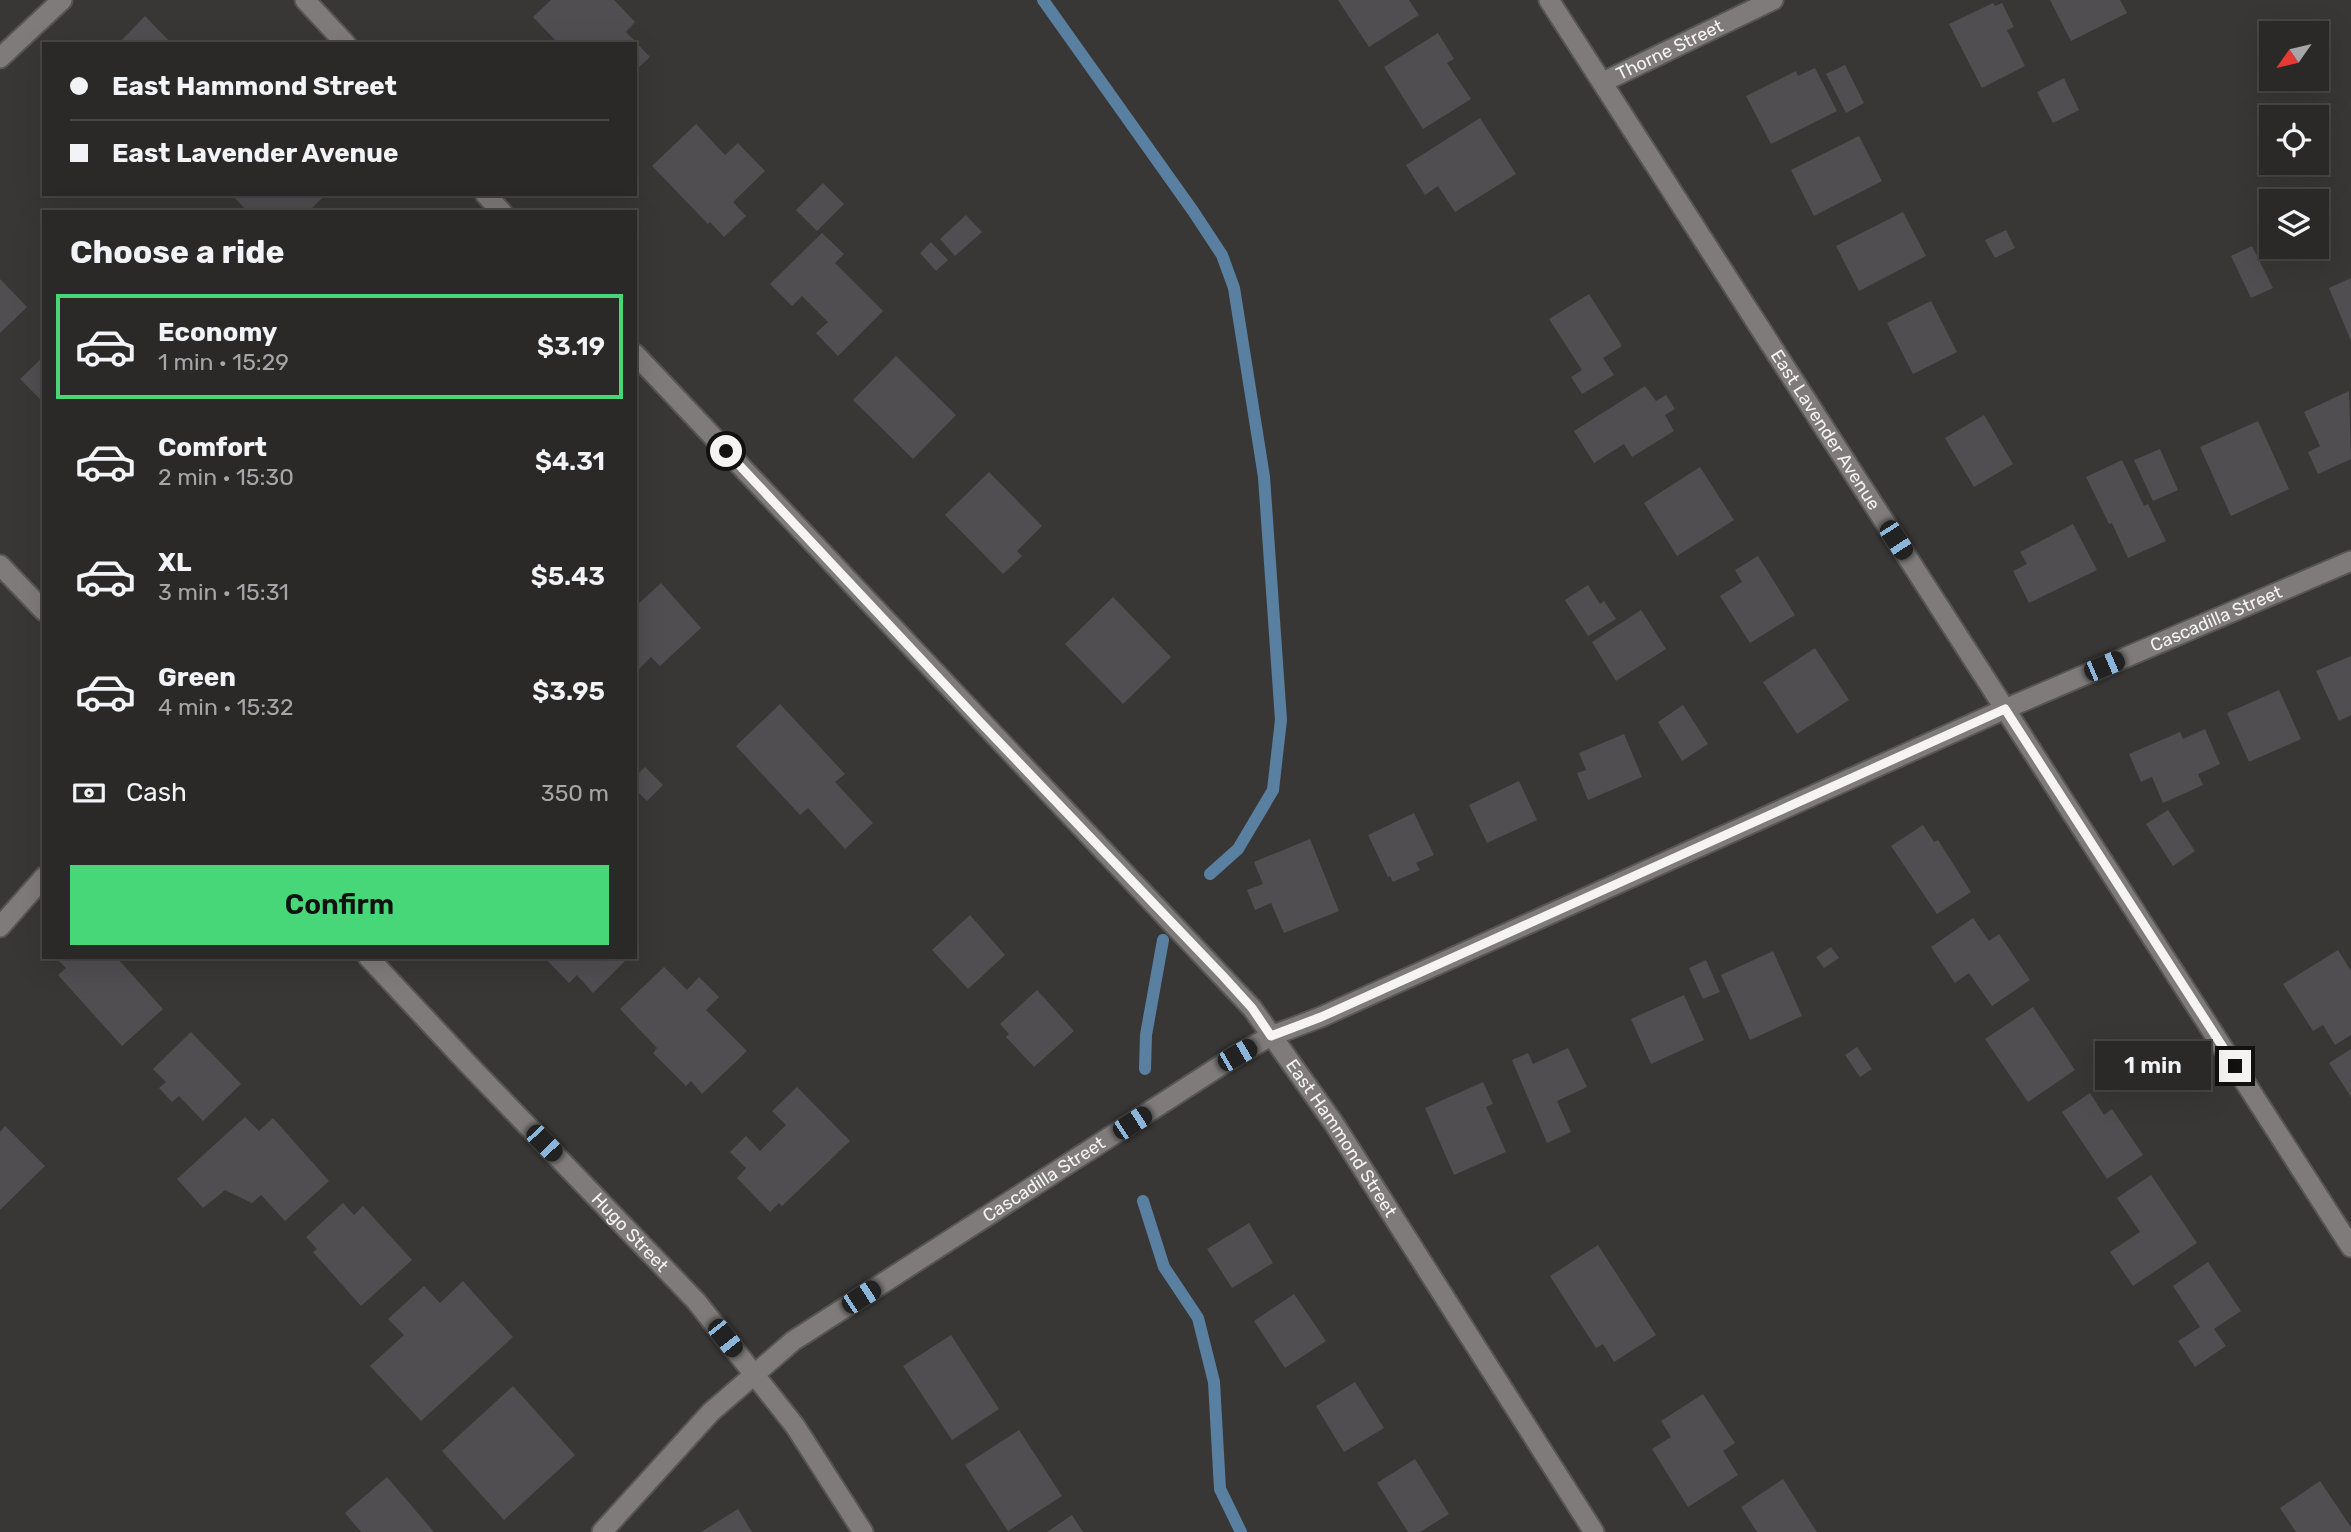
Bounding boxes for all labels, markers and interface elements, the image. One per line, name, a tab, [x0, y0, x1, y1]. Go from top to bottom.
street label: Thorne Street	[1613, 15, 1727, 85]
north arrow	[2259, 21, 2329, 91]
map controls	[2259, 21, 2329, 259]
text: East Hammond Street	[112, 71, 397, 102]
button: locate	[2259, 105, 2329, 175]
text: East Lavender Avenue	[112, 138, 398, 169]
button: layers	[2259, 189, 2329, 259]
text: Choose a ride	[70, 233, 284, 271]
icon: car	[74, 315, 137, 378]
text: Economy	[158, 317, 277, 348]
text: $3.19	[537, 331, 605, 362]
street label: East Lavender Avenue	[1766, 345, 1885, 514]
text: 1 min · 15:29	[158, 348, 289, 376]
icon: car	[74, 430, 137, 493]
text: Comfort	[158, 432, 267, 463]
route start	[710, 435, 742, 467]
text: $4.31	[535, 446, 605, 477]
text: 2 min · 15:30	[158, 463, 294, 491]
car	[1876, 517, 1917, 563]
icon: car	[74, 545, 137, 608]
text: XL	[158, 547, 191, 578]
text: $5.43	[531, 561, 605, 592]
text: 3 min · 15:31	[158, 578, 289, 606]
street label: Cascadilla Street	[2147, 581, 2285, 657]
car	[2081, 648, 2128, 684]
icon: car	[74, 660, 137, 723]
text: Green	[158, 662, 236, 693]
text: $3.95	[532, 676, 605, 707]
text: 4 min · 15:32	[158, 693, 293, 721]
icon: cash	[70, 774, 108, 812]
text: Cash	[126, 777, 187, 808]
text: 350 m	[541, 779, 609, 807]
button: Confirm	[70, 865, 609, 945]
car	[1214, 1035, 1261, 1075]
callout: 1 min	[2095, 1042, 2210, 1090]
route end	[2219, 1050, 2251, 1082]
text: 1 min	[2124, 1051, 2182, 1079]
street label: East Hammond Street	[1281, 1055, 1402, 1221]
car	[1109, 1103, 1156, 1143]
car	[522, 1121, 567, 1165]
street label: Cascadilla Street	[979, 1132, 1109, 1227]
street label: Hugo Street	[587, 1188, 673, 1276]
car	[838, 1277, 885, 1317]
car	[704, 1315, 747, 1361]

